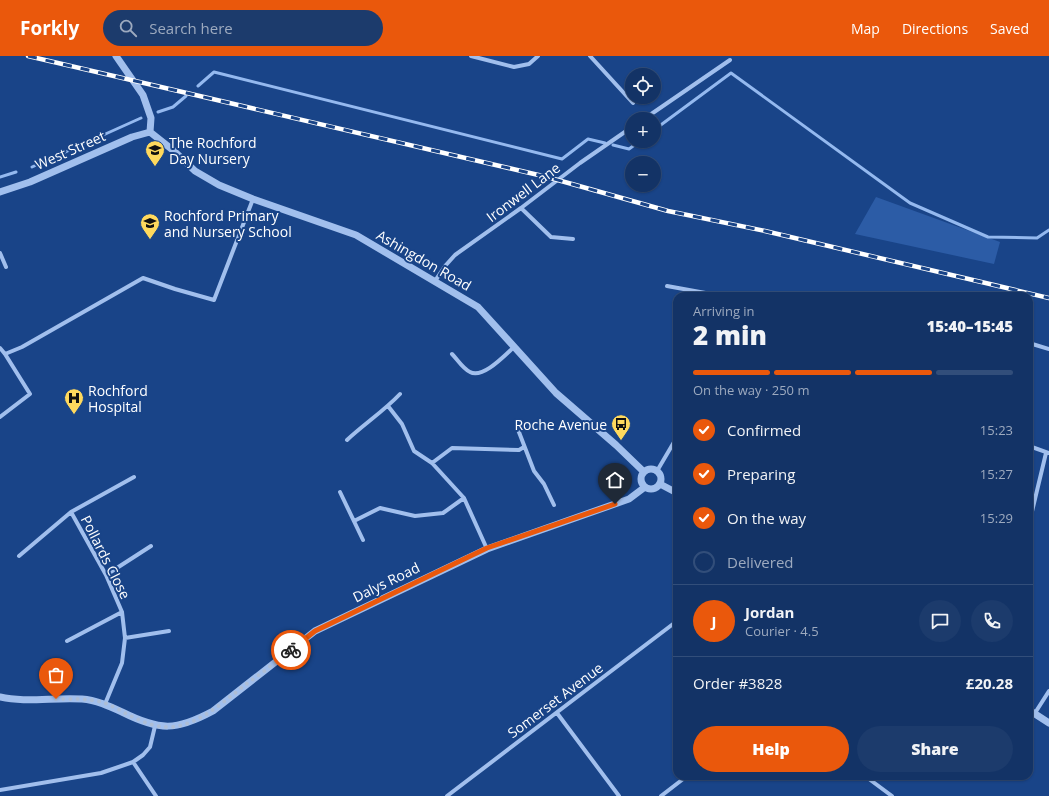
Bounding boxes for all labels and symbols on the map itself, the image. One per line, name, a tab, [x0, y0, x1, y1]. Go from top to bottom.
street label: West Street	[32, 126, 108, 174]
place label: The Rochford Day Nursery	[169, 133, 257, 168]
school or university icon: The Rochford Day Nursery	[144, 139, 166, 167]
street label: Ironwell Lane	[482, 158, 564, 226]
place label: Rochford Primary and Nursery School	[164, 206, 292, 241]
school or university icon: Rochford Primary and Nursery School	[139, 212, 161, 240]
street label: Ashingdon Road	[373, 225, 475, 295]
place label: Rochford Hospital	[88, 381, 148, 416]
hospital icon: Rochford Hospital	[63, 387, 85, 415]
bus stop icon: Roche Avenue	[610, 413, 632, 441]
place label: Roche Avenue	[514, 415, 607, 434]
pin	[598, 463, 632, 504]
street label: Pollards Close	[77, 512, 135, 602]
street label: Dalys Road	[349, 558, 423, 606]
courier	[271, 630, 311, 670]
pin	[39, 658, 73, 699]
street label: Somerset Avenue	[504, 658, 607, 742]

